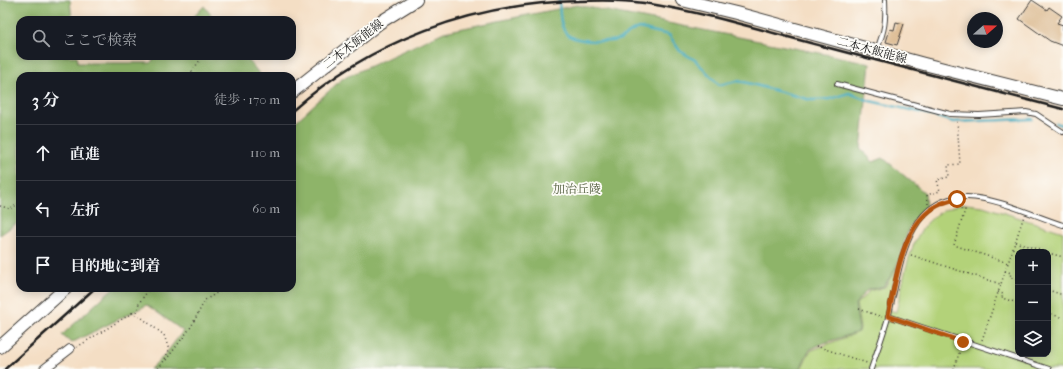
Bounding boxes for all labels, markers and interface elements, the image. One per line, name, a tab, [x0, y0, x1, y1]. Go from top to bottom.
north arrow	[967, 12, 1003, 48]
search box	[16, 16, 296, 60]
street label: 二本木飯能線	[320, 16, 386, 72]
icon: search	[30, 27, 52, 49]
text: ここで検索	[62, 31, 137, 49]
street label: 二本木飯能線	[835, 34, 909, 66]
text: 3 分	[32, 90, 60, 110]
text: 徒歩 · 170 m	[214, 92, 280, 107]
icon: ahead	[32, 142, 54, 164]
text: 直進	[70, 145, 100, 163]
text: 110 m	[250, 145, 280, 160]
park label: 加治丘陵	[553, 182, 601, 196]
route start	[948, 190, 966, 208]
icon: left	[32, 198, 54, 220]
text: 左折	[70, 201, 100, 219]
text: 60 m	[252, 201, 280, 216]
map controls	[1015, 249, 1051, 357]
button: +	[1015, 249, 1051, 285]
icon: arrive	[32, 254, 54, 276]
text: 目的地に到着	[70, 257, 160, 275]
button: −	[1015, 285, 1051, 321]
button: layers	[1015, 321, 1051, 357]
route end	[954, 333, 972, 351]

